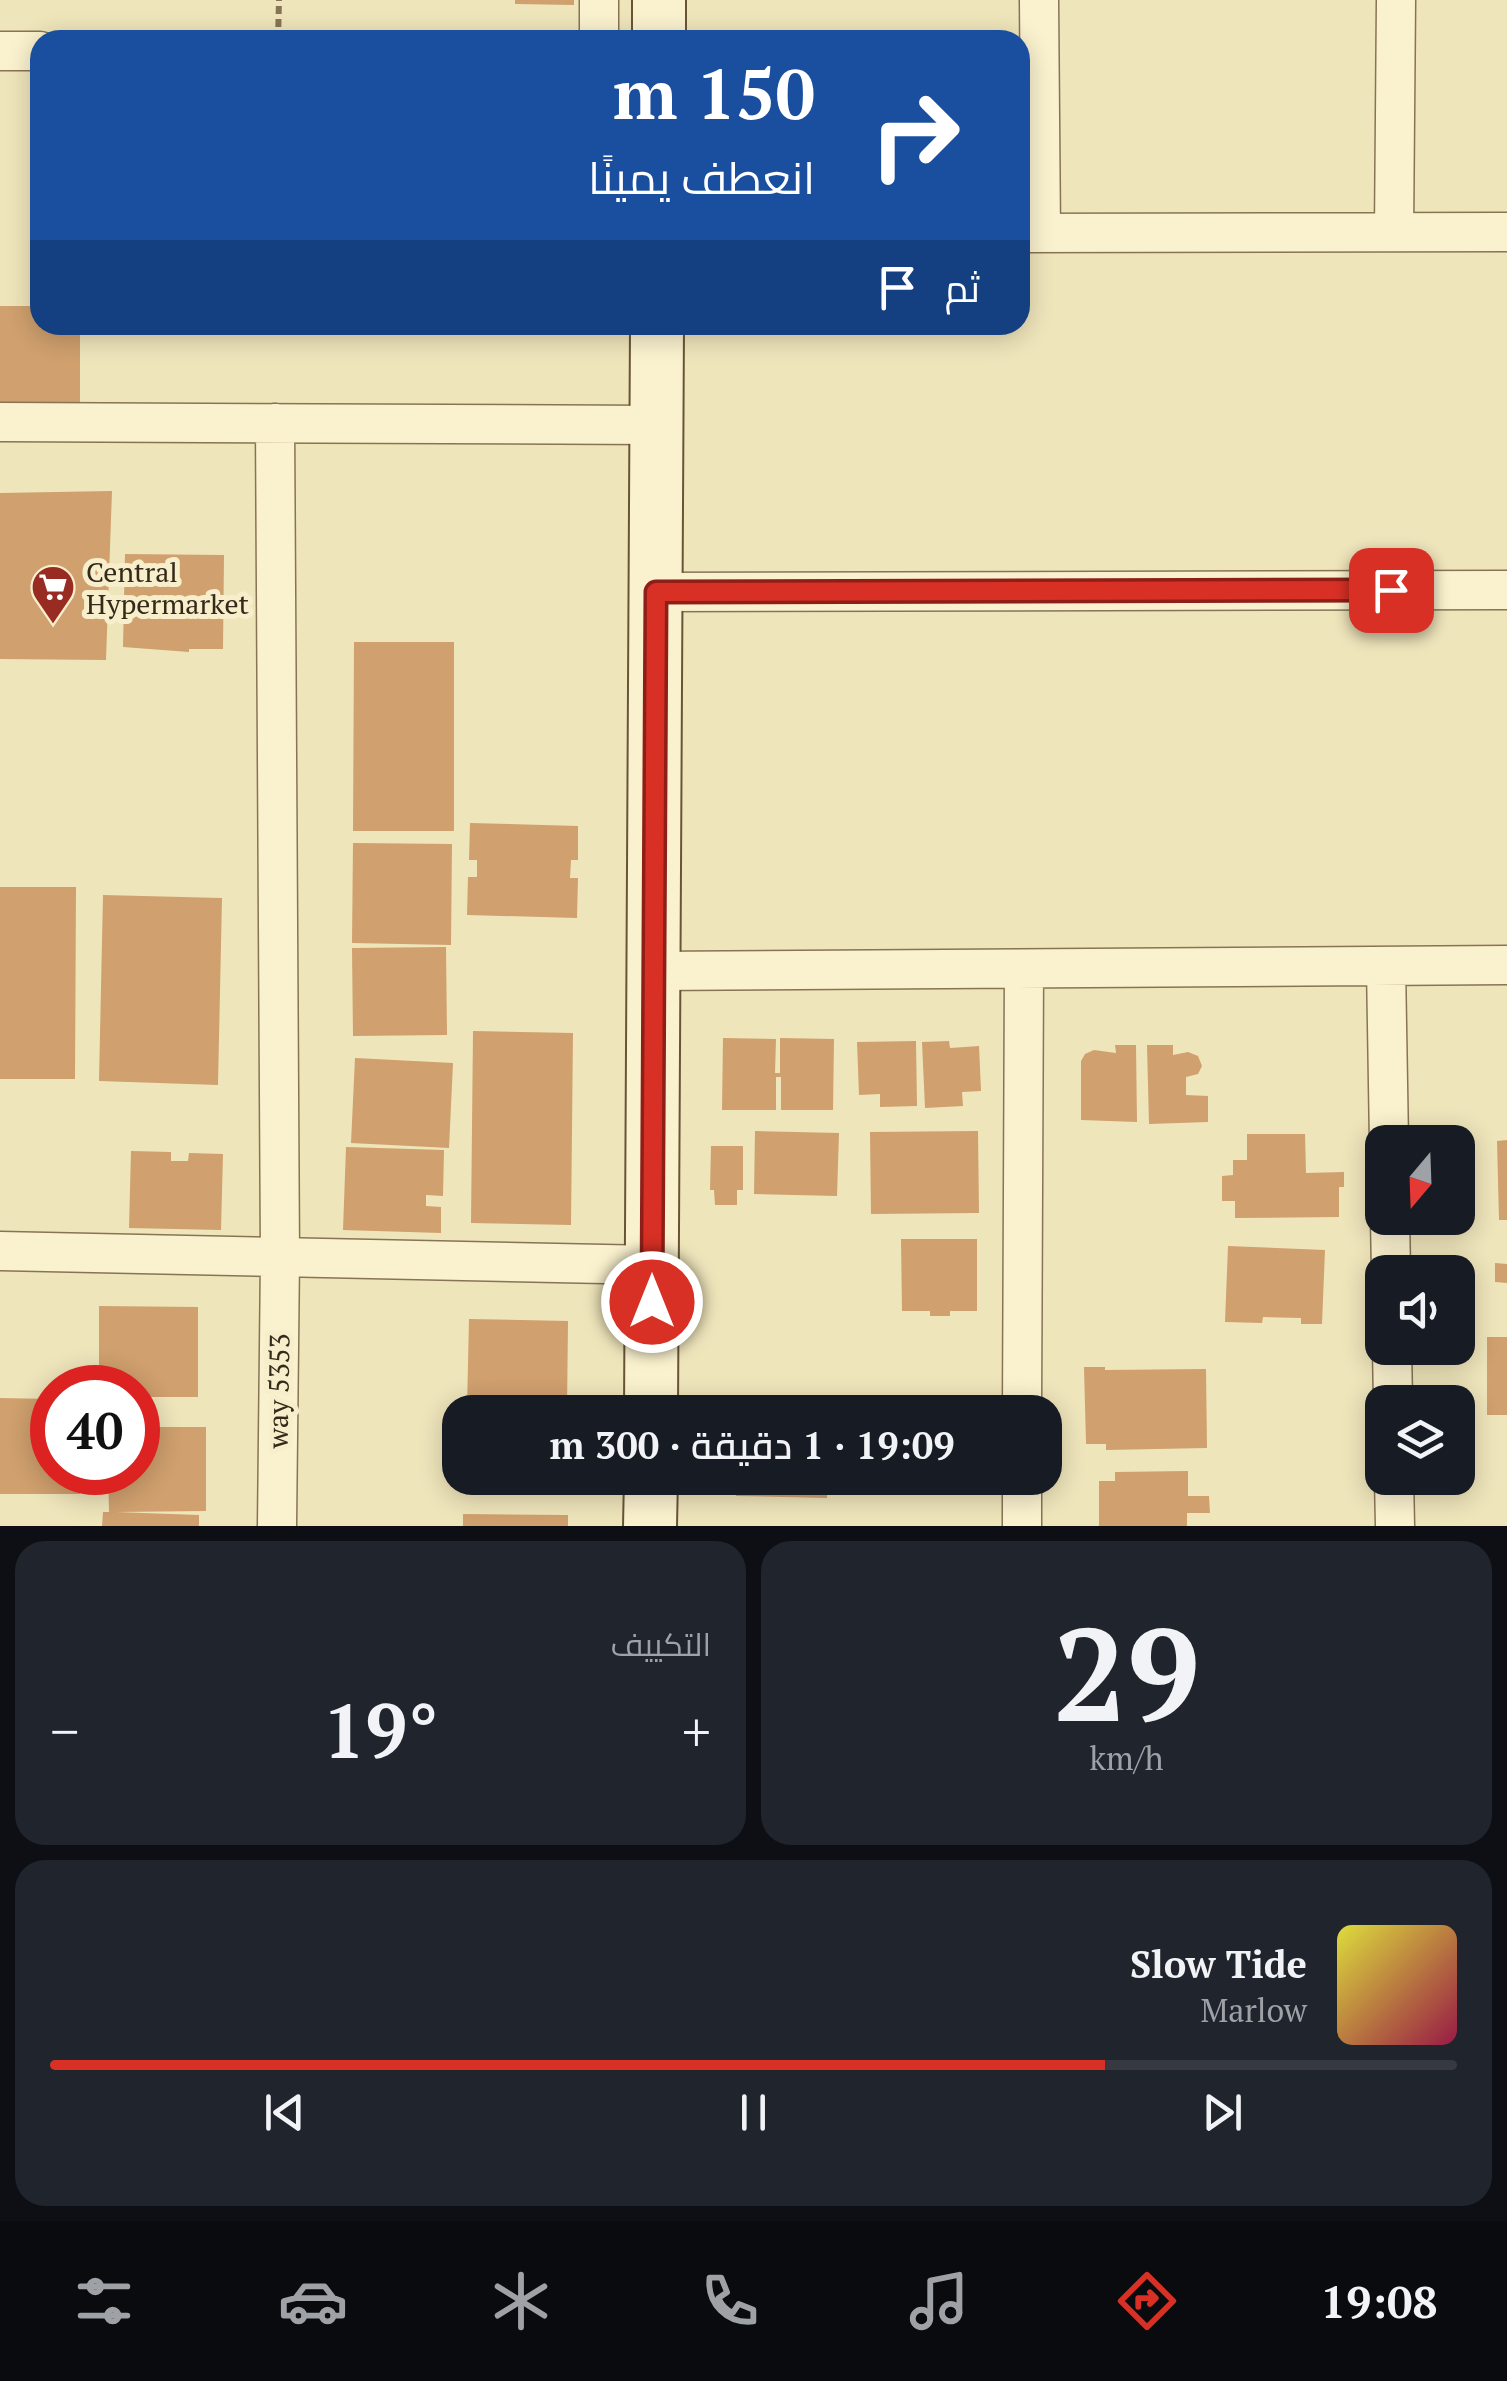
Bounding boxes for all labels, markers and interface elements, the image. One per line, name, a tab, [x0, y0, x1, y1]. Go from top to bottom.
text: 150 m	[613, 46, 815, 139]
icon: right	[850, 70, 980, 200]
text: انعطف يمينًا	[588, 147, 815, 207]
icon: arrive	[870, 260, 925, 315]
text: ثم	[945, 263, 980, 313]
pin	[1349, 548, 1434, 633]
place label: Central Hypermarket	[86, 553, 249, 622]
icon: arrive	[1364, 563, 1419, 618]
supermarket icon: Central Hypermarket	[30, 564, 76, 625]
north arrow	[1365, 1125, 1475, 1235]
map controls	[1365, 1125, 1475, 1495]
position arrow	[600, 1250, 704, 1354]
button: sound	[1365, 1255, 1475, 1365]
street label: way 5353	[258, 1333, 298, 1450]
speed limit sign: 40	[30, 1365, 160, 1495]
button: layers	[1365, 1385, 1475, 1495]
text: 19:09 · 1 دقيقة · 300 m	[549, 1420, 955, 1470]
text: 29	[1053, 1586, 1200, 1758]
text: التكييف	[611, 1623, 711, 1665]
text: 19°	[323, 1680, 438, 1779]
text: −	[50, 1694, 79, 1767]
text: +	[682, 1694, 711, 1767]
text: km/h	[1090, 1737, 1163, 1779]
text: Slow Tide	[1130, 1939, 1307, 1989]
text: Marlow	[1201, 1989, 1307, 2031]
icon: previous	[257, 2085, 312, 2140]
icon: pause	[726, 2085, 781, 2140]
icon: next	[1195, 2085, 1250, 2140]
icon: filters	[69, 2266, 139, 2336]
icon: car	[278, 2266, 348, 2336]
icon: climate	[486, 2266, 556, 2336]
icon: phone	[695, 2266, 765, 2336]
icon: music	[904, 2266, 974, 2336]
icon: directions	[1112, 2266, 1182, 2336]
text: 19:08	[1321, 2271, 1438, 2331]

